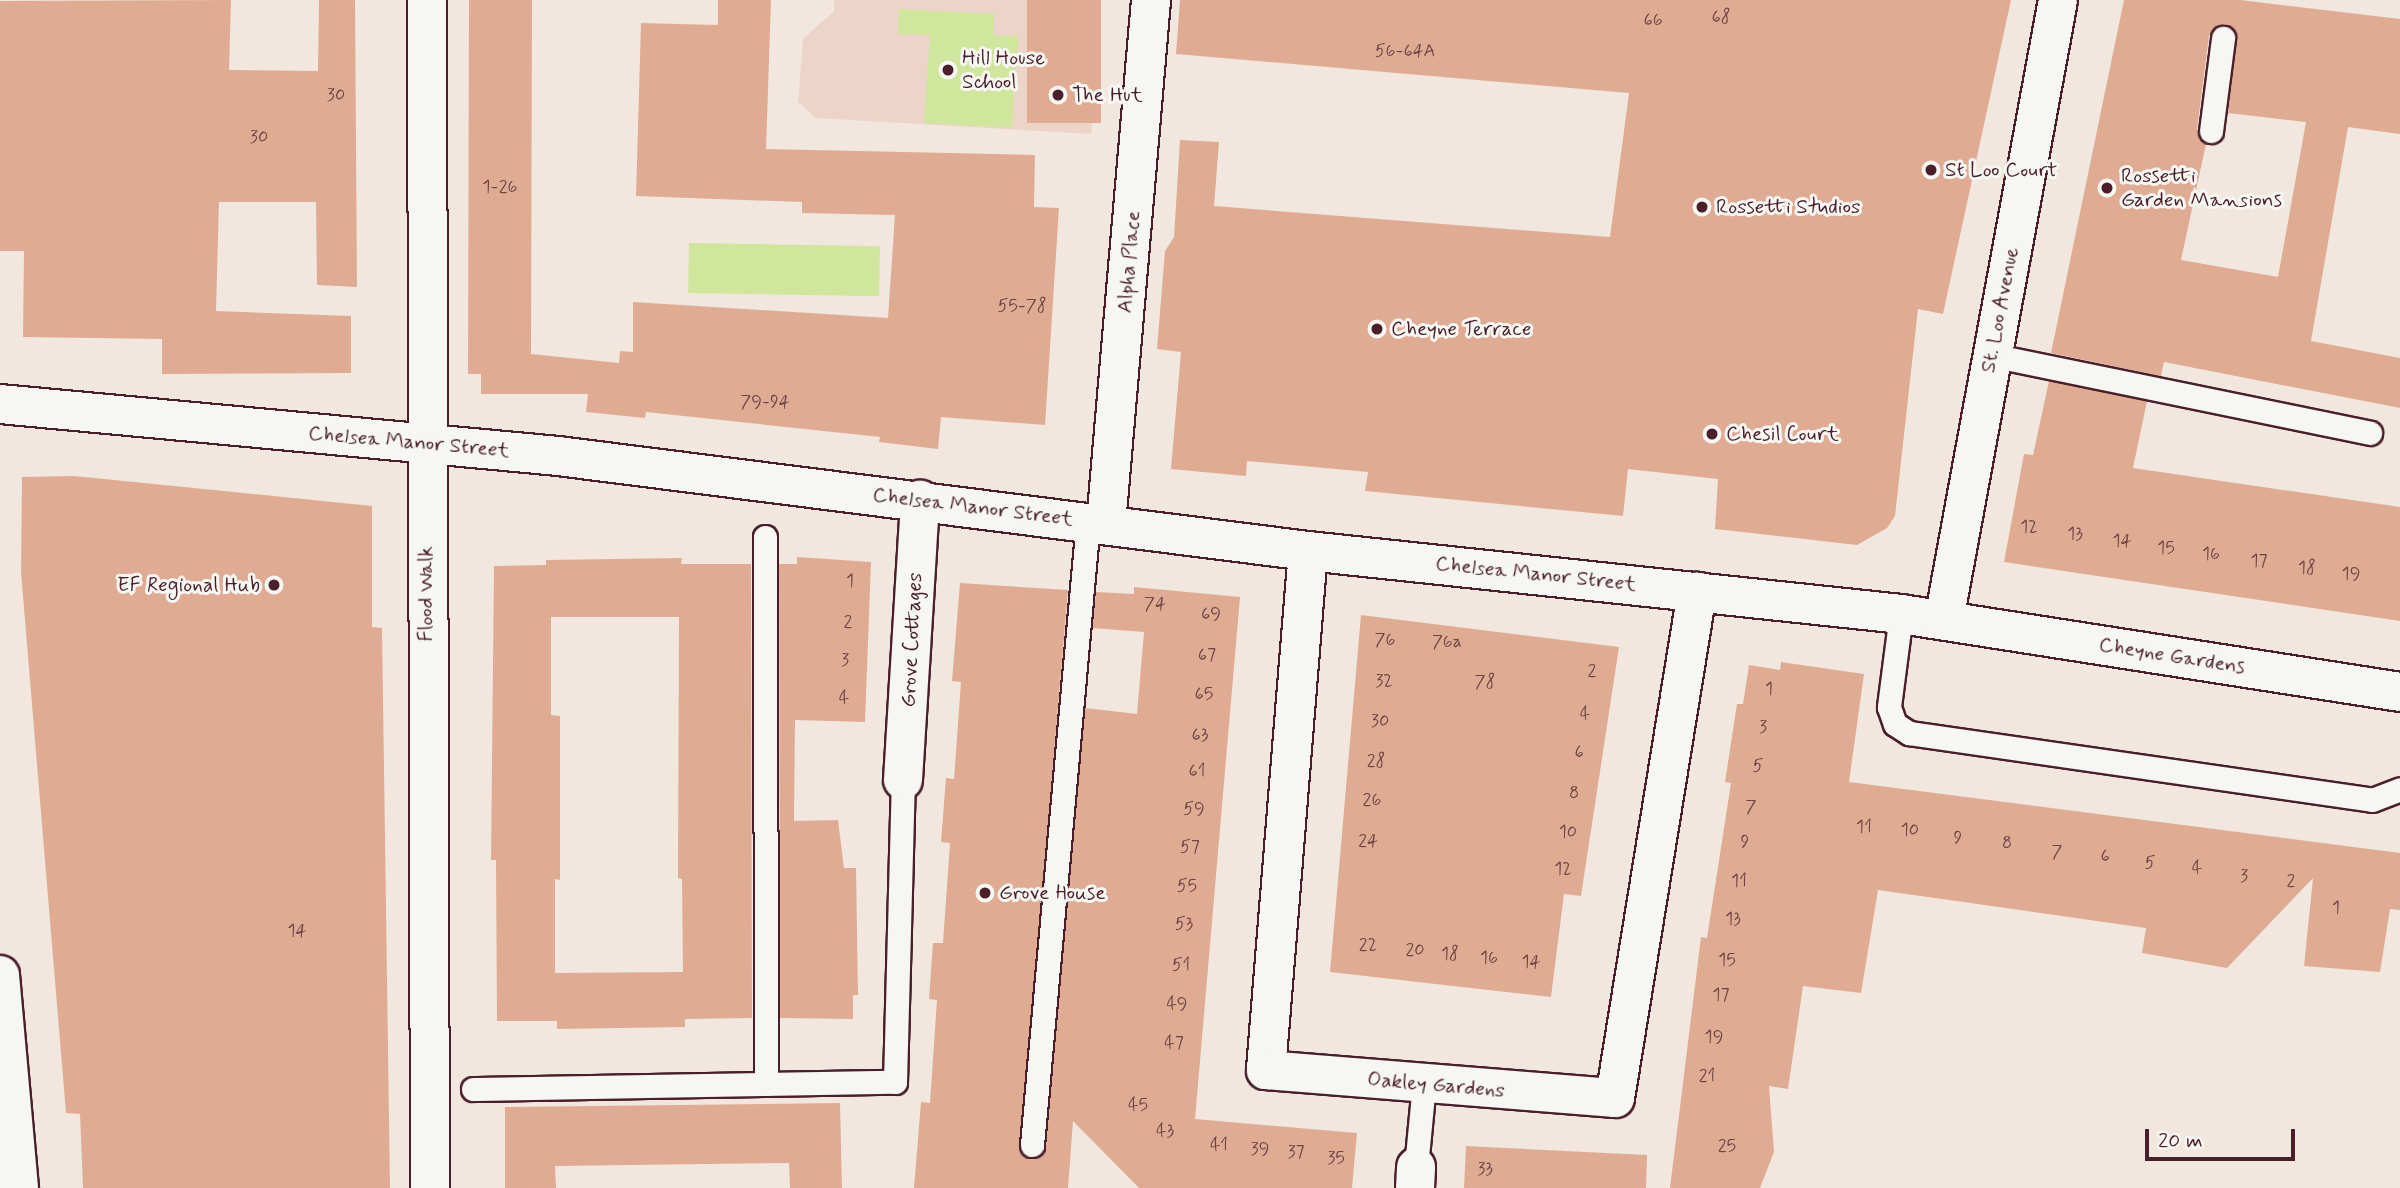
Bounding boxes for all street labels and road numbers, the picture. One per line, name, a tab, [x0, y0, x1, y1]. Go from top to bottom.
street label: Alpha Place	[1112, 211, 1146, 313]
street label: St. Loo Avenue	[1975, 243, 2025, 377]
street label: Chelsea Manor Street	[307, 421, 511, 463]
street label: Chelsea Manor Street	[871, 482, 1075, 532]
street label: Flood Walk	[413, 546, 439, 642]
street label: Chelsea Manor Street	[1434, 551, 1638, 597]
street label: Grove Cottages	[896, 570, 928, 710]
street label: Cheyne Gardens	[2099, 632, 2245, 680]
street label: Oakley Gardens	[1366, 1066, 1506, 1104]

